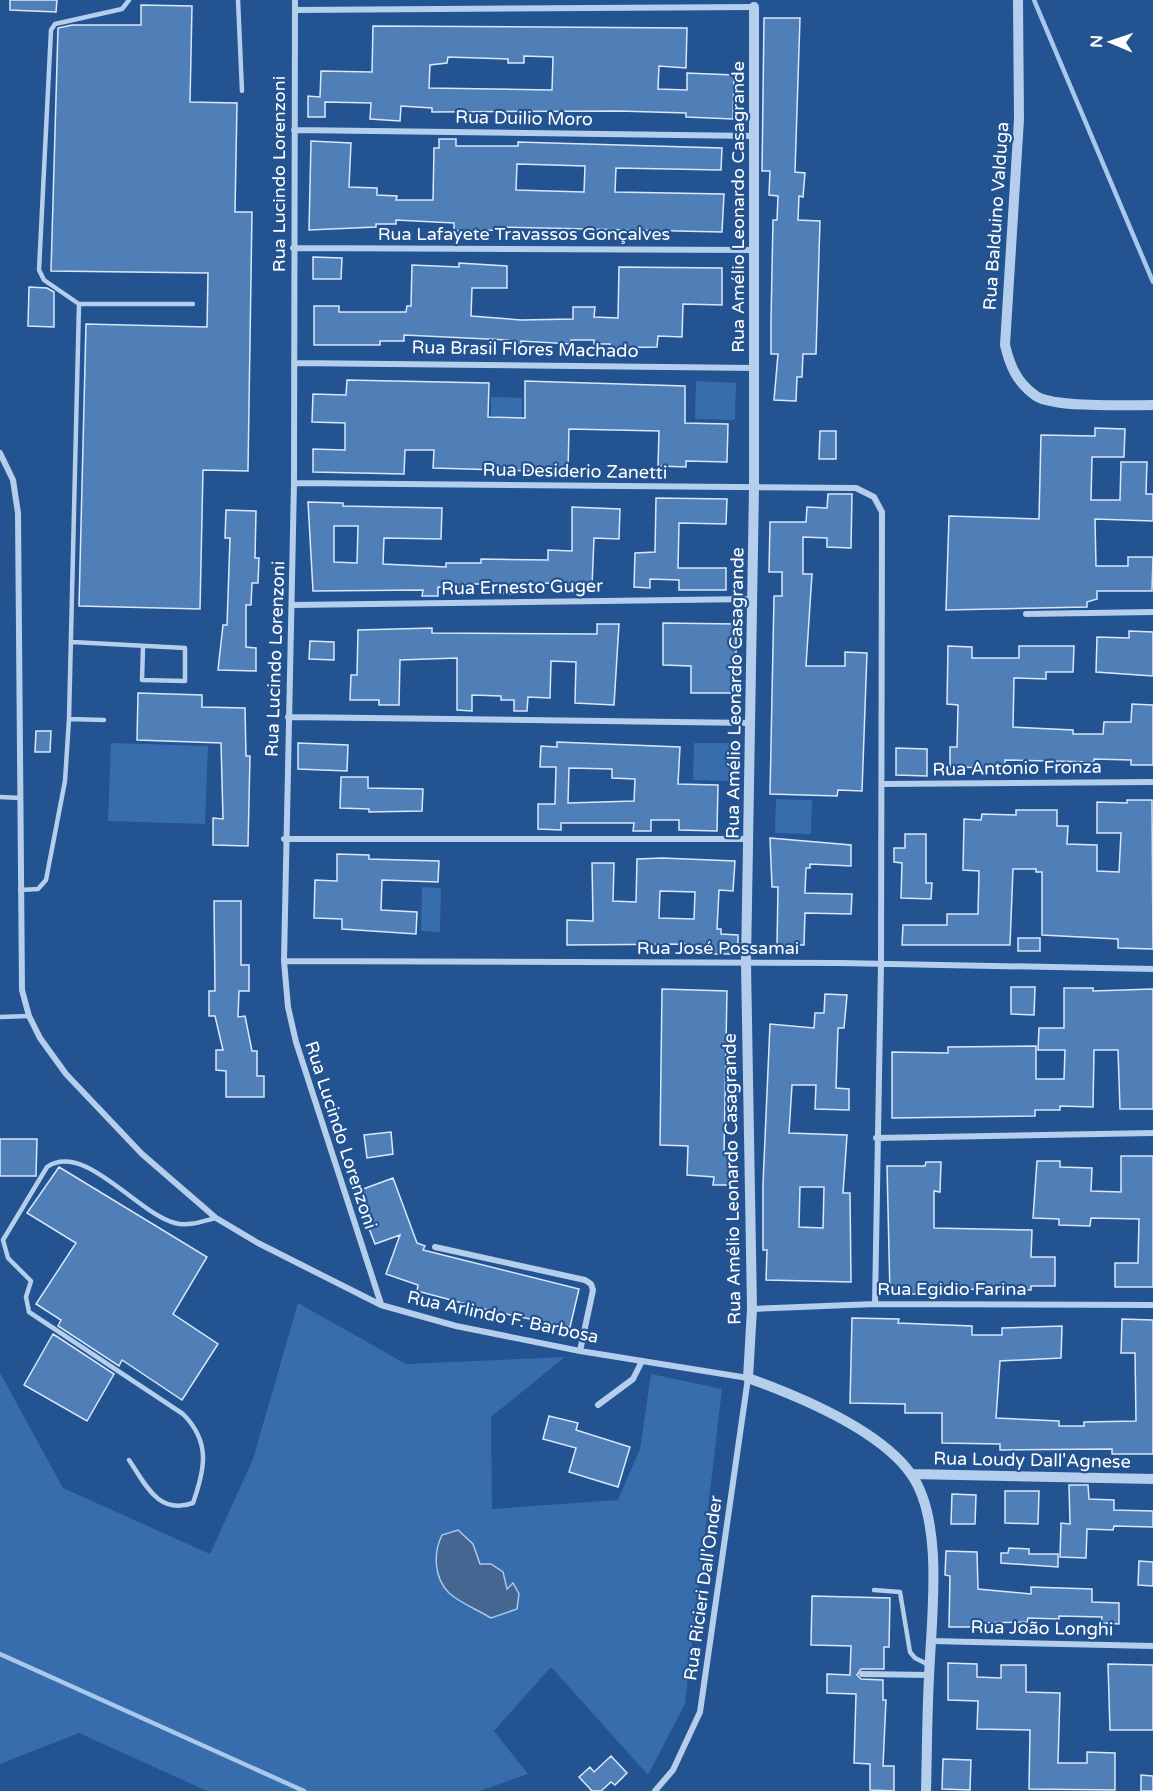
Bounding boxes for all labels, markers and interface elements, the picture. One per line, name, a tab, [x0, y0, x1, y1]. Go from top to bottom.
north arrow	[1081, 12, 1141, 72]
text: N	[1087, 35, 1107, 48]
street label: Rua Amélio Leonardo Casagrande	[727, 61, 749, 353]
street label: Rua Lucindo Lorenzoni	[268, 76, 290, 272]
street label: Rua Duilio Moro	[455, 106, 593, 130]
street label: Rua Balduino Valduga	[978, 121, 1014, 311]
street label: Rua Lafayete Travassos Gonçalves	[378, 223, 670, 245]
street label: Rua Brasil Flores Machado	[411, 336, 639, 362]
street label: Rua Desiderio Zanetti	[483, 458, 667, 484]
street label: Rua Amélio Leonardo Casagrande	[721, 547, 749, 839]
street label: Rua Lucindo Lorenzoni	[261, 560, 289, 758]
street label: Rua Ernesto Guger	[441, 575, 603, 599]
street label: Rua Antonio Fronza	[932, 756, 1102, 780]
street label: Rua José Possamai	[637, 937, 799, 959]
street label: Rua Amélio Leonardo Casagrande	[718, 1033, 746, 1325]
street label: Rua Lucindo Lorenzoni	[300, 1038, 382, 1232]
street label: Rua Egidio Farina	[877, 1278, 1027, 1300]
street label: Rua Arlindo F. Barbosa	[405, 1286, 601, 1348]
street label: Rua Loudy Dall'Agnese	[933, 1447, 1131, 1473]
street label: Rua Ricieri Dall'Onder	[679, 1494, 727, 1682]
street label: Rua João Longhi	[970, 1616, 1114, 1640]

